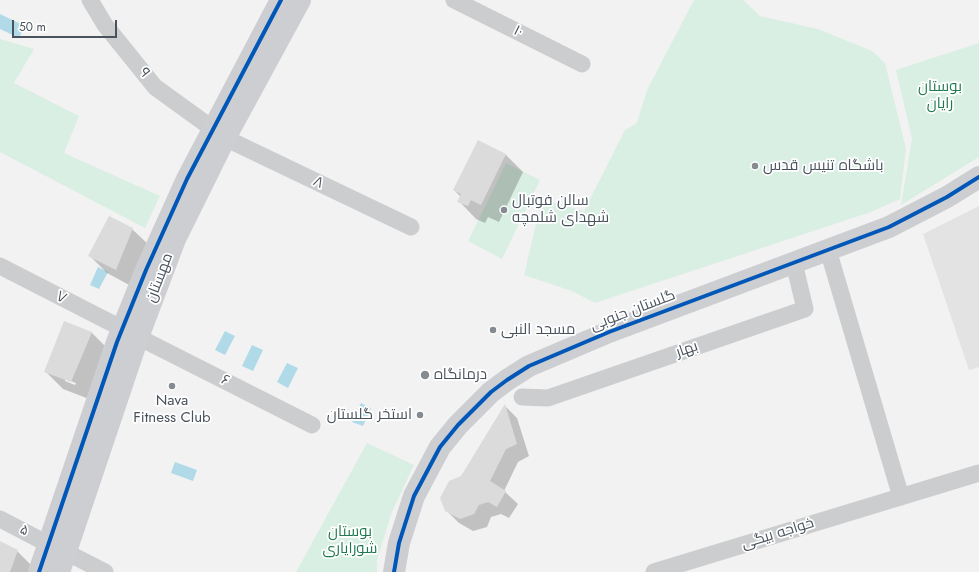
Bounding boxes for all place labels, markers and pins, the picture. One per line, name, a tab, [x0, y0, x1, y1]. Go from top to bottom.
place label: باشگاه تنیس قدس	[763, 157, 883, 175]
marker: باشگاه تنیس قدس	[750, 161, 760, 171]
place label: سالن فوتبال شهدای شلمچه	[512, 192, 609, 227]
marker: سالن فوتبال شهدای شلمچه	[499, 205, 509, 215]
place label: مسجد النبی	[501, 321, 575, 339]
marker: مسجد النبی	[488, 325, 498, 335]
place label: درمانگاه	[434, 366, 487, 384]
marker: درمانگاه	[419, 369, 431, 381]
marker: Nava Fitness Club	[167, 381, 177, 391]
place label: Nava Fitness Club	[133, 392, 211, 427]
place label: استخر گلستان	[327, 406, 412, 424]
marker: استخر گلستان	[415, 410, 425, 420]

